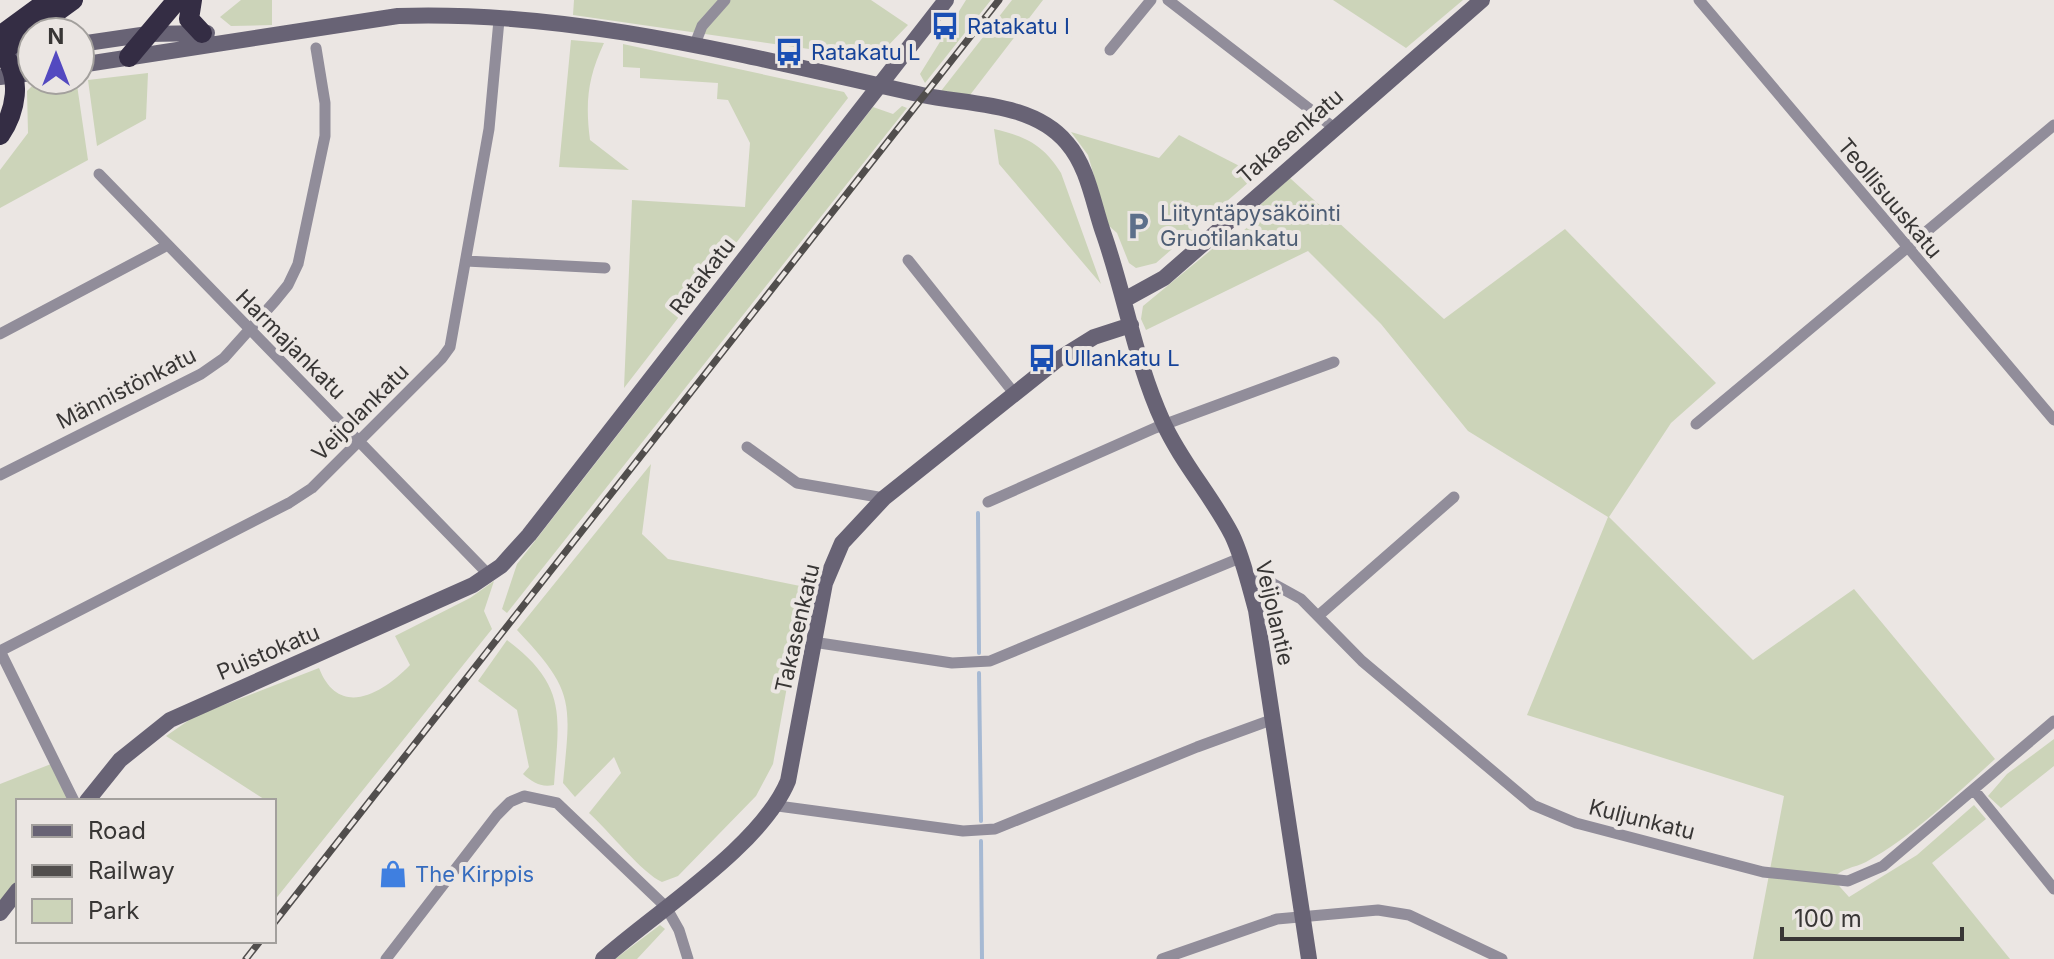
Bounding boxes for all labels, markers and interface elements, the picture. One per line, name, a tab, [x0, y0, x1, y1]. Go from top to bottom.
bus stop icon: Ratakatu I	[930, 11, 960, 41]
place label: Ratakatu I	[967, 13, 1070, 39]
north arrow	[16, 16, 96, 96]
text: N	[48, 23, 64, 49]
bus stop icon: Ratakatu L	[774, 37, 804, 67]
place label: Ratakatu L	[811, 39, 920, 65]
street label: Takasenkatu	[1232, 83, 1348, 189]
street label: Teollisuuskatu	[1832, 133, 1948, 263]
place label: Liityntäpysäköinti Gruotilankatu	[1160, 200, 1341, 251]
parking icon: Liityntäpysäköinti Gruotilankatu	[1123, 211, 1153, 241]
street label: Ratakatu	[664, 232, 740, 320]
street label: Harmajankatu	[231, 284, 351, 404]
street label: Männistönkatu	[52, 342, 200, 434]
bus stop icon: Ullankatu L	[1027, 343, 1057, 373]
place label: Ullankatu L	[1064, 345, 1180, 371]
street label: Veijolankatu	[306, 358, 414, 466]
street label: Veijolantie	[1250, 558, 1300, 668]
street label: Takasenkatu	[770, 561, 824, 695]
street label: Puistokatu	[213, 619, 323, 685]
street label: Kuljunkatu	[1586, 793, 1698, 845]
legend	[16, 799, 276, 943]
text: Road	[88, 816, 146, 845]
text: Railway	[88, 856, 175, 885]
shop icon: The Kirppis	[378, 859, 408, 889]
place label: The Kirppis	[415, 861, 534, 887]
scale bar	[1782, 891, 1962, 941]
text: Park	[88, 896, 139, 925]
text: 100 m	[1794, 904, 1862, 933]

